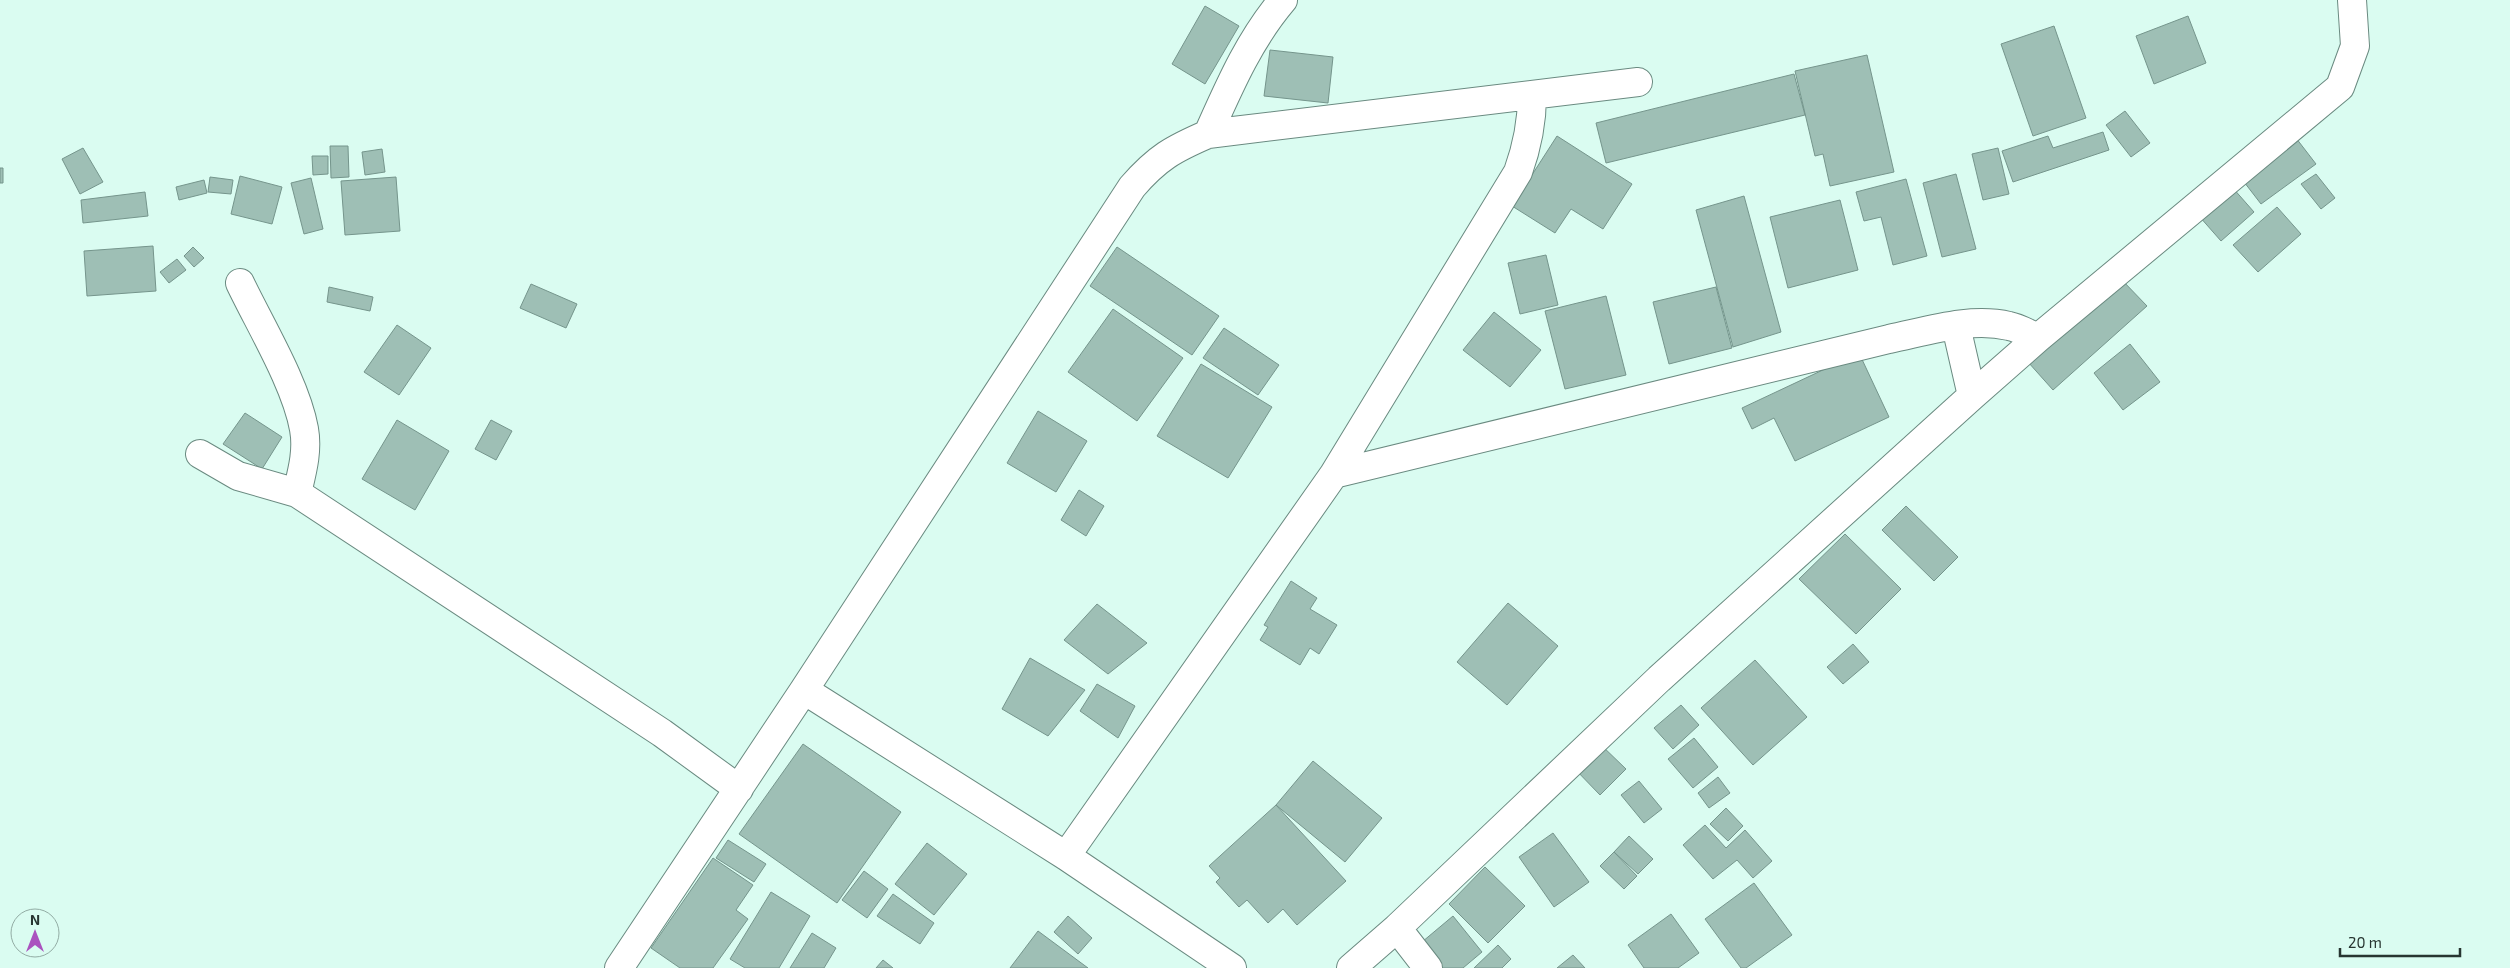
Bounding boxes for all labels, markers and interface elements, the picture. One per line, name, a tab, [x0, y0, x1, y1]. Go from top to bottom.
north arrow	[10, 908, 60, 958]
text: N	[30, 911, 40, 928]
scale bar	[2340, 926, 2460, 958]
text: 20 m	[2348, 933, 2382, 951]

